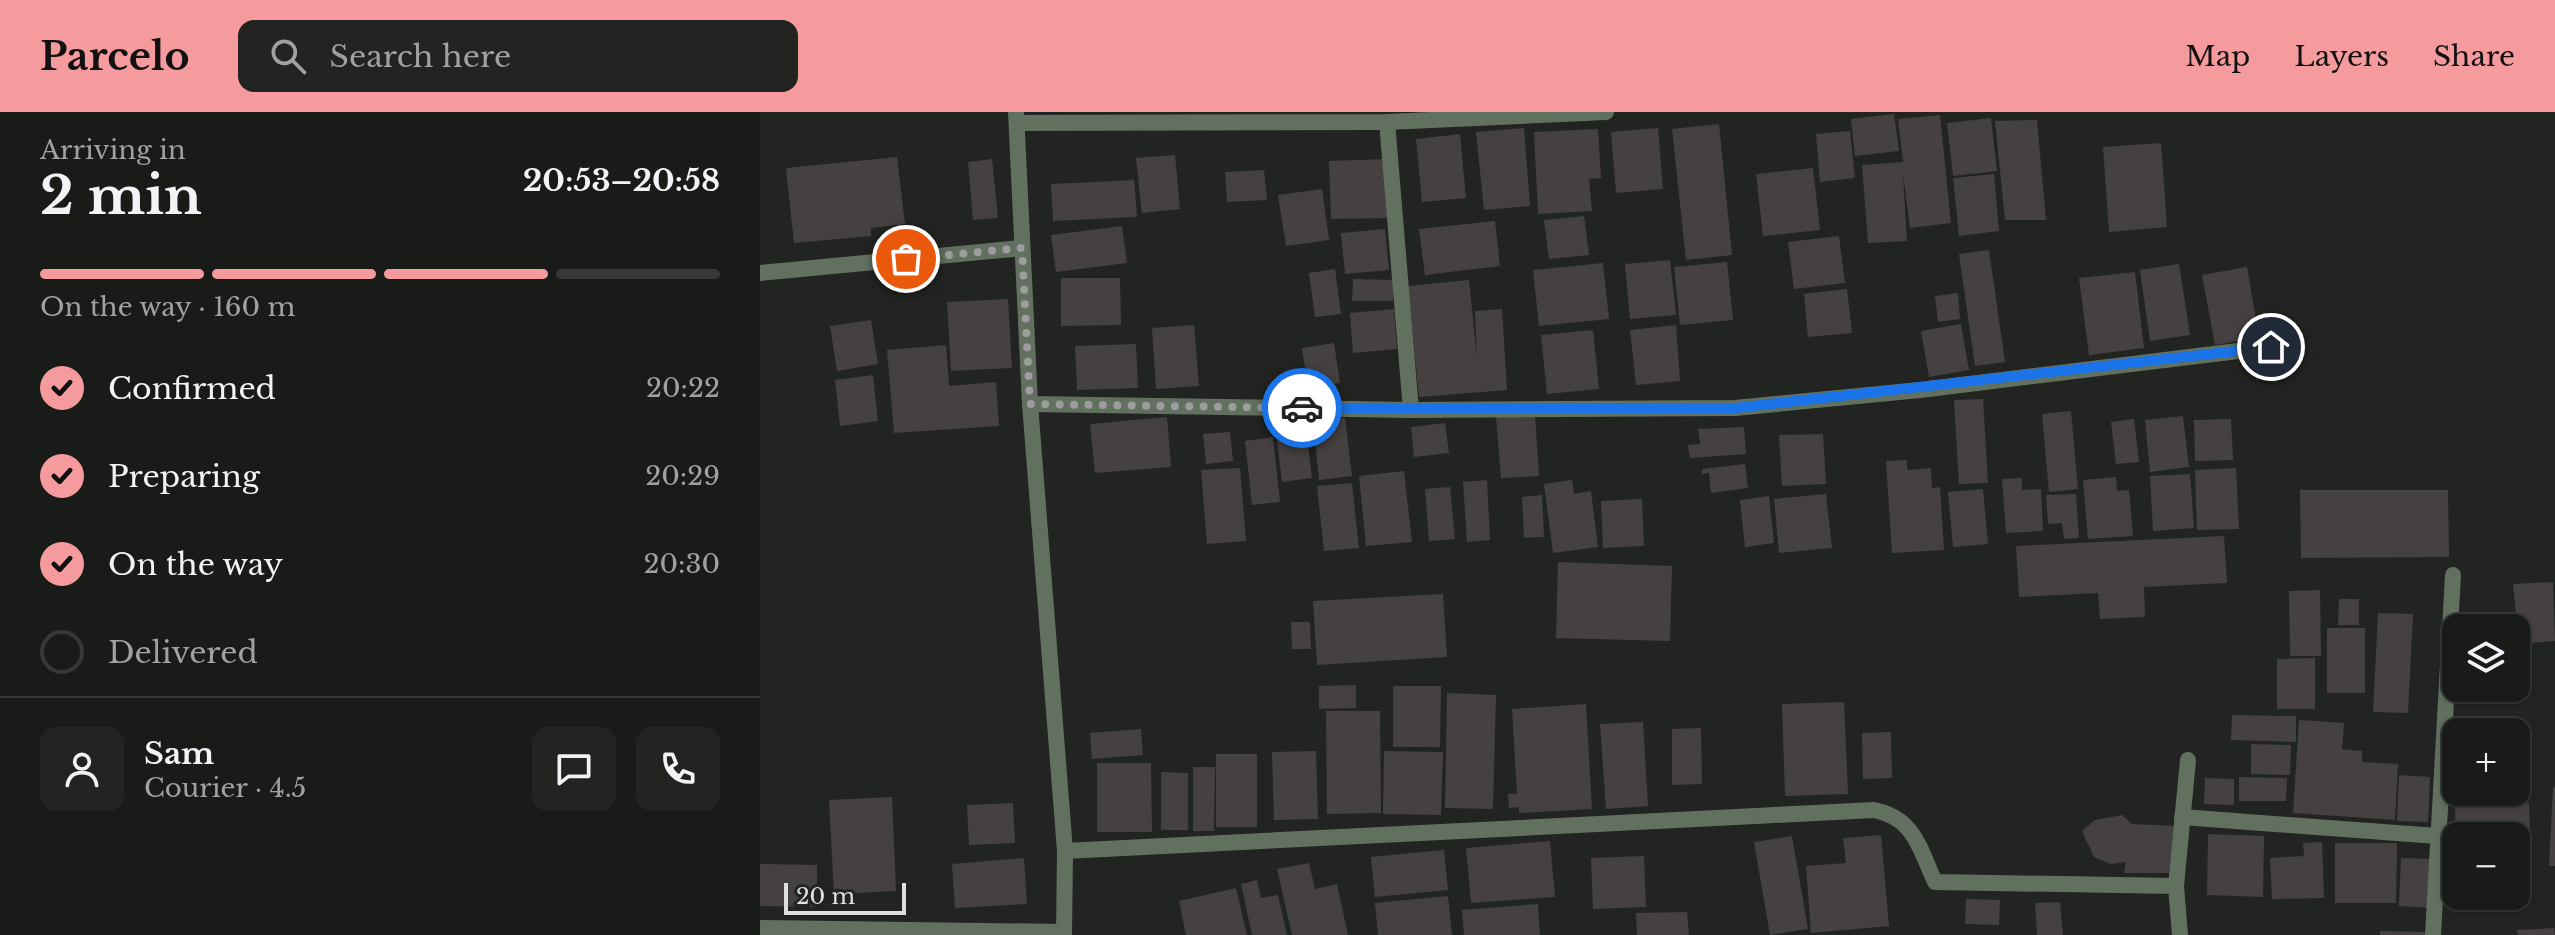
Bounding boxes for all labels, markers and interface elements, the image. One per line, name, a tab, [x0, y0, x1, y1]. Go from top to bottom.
search box	[238, 20, 798, 92]
text: Parcelo	[40, 33, 190, 80]
icon: search	[266, 34, 310, 78]
text: Search here	[330, 38, 511, 75]
text: Map	[2185, 39, 2250, 74]
text: Layers	[2294, 39, 2389, 74]
text: Share	[2433, 39, 2515, 74]
text: Arriving in	[40, 134, 186, 166]
text: 20:53–20:58	[523, 162, 720, 199]
text: 2 min	[40, 164, 202, 228]
pin	[872, 225, 940, 293]
icon: bag	[884, 237, 928, 281]
text: On the way · 160 m	[40, 291, 295, 323]
pin	[2237, 313, 2305, 381]
icon: home	[2249, 325, 2293, 369]
icon: check	[40, 366, 84, 410]
courier	[1262, 368, 1342, 448]
text: Confirmed	[108, 370, 276, 407]
text: 20:22	[646, 372, 720, 404]
icon: car	[1280, 386, 1324, 430]
icon: check	[40, 454, 84, 498]
text: Preparing	[108, 458, 260, 495]
text: 20:29	[645, 460, 720, 492]
icon: check	[40, 542, 84, 586]
text: On the way	[108, 546, 283, 583]
text: 20:30	[643, 548, 720, 580]
map controls	[2442, 614, 2530, 910]
button: layers	[2442, 614, 2530, 702]
text: Delivered	[108, 634, 258, 671]
button: +	[2442, 718, 2530, 806]
button: person	[40, 727, 124, 811]
button: chat	[532, 727, 616, 811]
button: phone	[636, 727, 720, 811]
text: Sam	[144, 735, 214, 772]
text: Courier · 4.5	[144, 772, 306, 804]
button: −	[2442, 822, 2530, 910]
scale bar	[784, 879, 906, 915]
text: 20 m	[796, 883, 855, 910]

